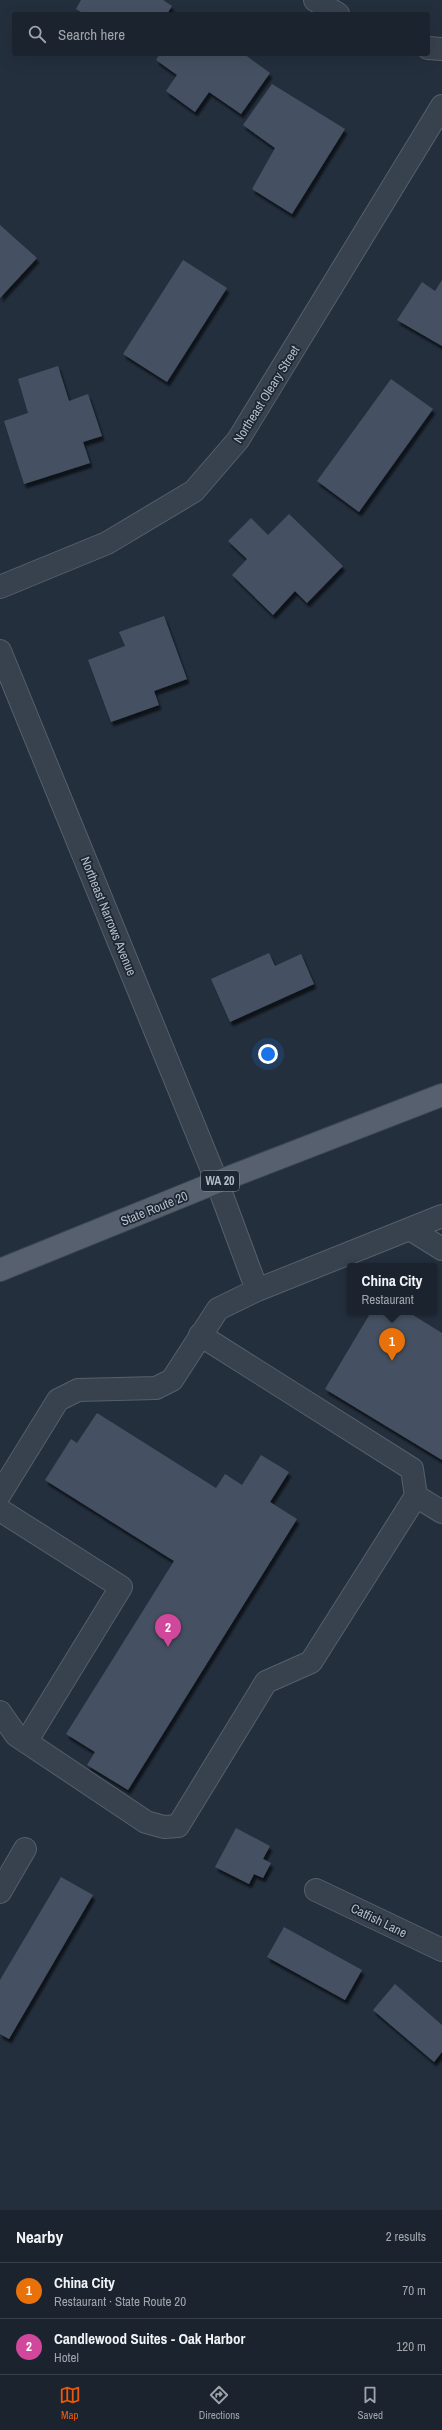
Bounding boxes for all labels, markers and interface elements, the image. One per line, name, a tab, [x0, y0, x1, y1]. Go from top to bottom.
search box	[12, 12, 430, 56]
icon: search	[26, 23, 48, 45]
text: Search here	[58, 24, 125, 45]
street label: Northeast Oleary Street	[230, 342, 303, 446]
street label: Northeast Narrows Avenue	[77, 854, 140, 978]
your location	[258, 1044, 278, 1064]
road number: WA 20	[201, 1171, 239, 1191]
street label: State Route 20	[118, 1187, 190, 1230]
popup	[347, 1263, 437, 1315]
text: China City	[362, 1270, 422, 1291]
text: Restaurant	[362, 1291, 414, 1308]
pin: 1	[379, 1328, 405, 1361]
pin: 2	[155, 1614, 181, 1647]
street label: Catfish Lane	[348, 1900, 410, 1941]
text: Nearby	[16, 2225, 63, 2248]
text: 2 results	[386, 2228, 426, 2245]
text: China City	[54, 2272, 115, 2293]
text: 1	[26, 2282, 32, 2299]
text: 70 m	[402, 2282, 426, 2299]
text: Restaurant · State Route 20	[54, 2293, 186, 2310]
text: Candlewood Suites - Oak Harbor	[54, 2328, 245, 2349]
text: 2	[26, 2338, 32, 2355]
text: 120 m	[396, 2338, 426, 2355]
text: Hotel	[54, 2349, 79, 2366]
tab: Map	[59, 2384, 81, 2422]
tab: Directions	[199, 2384, 240, 2422]
tab: Saved	[358, 2384, 383, 2422]

